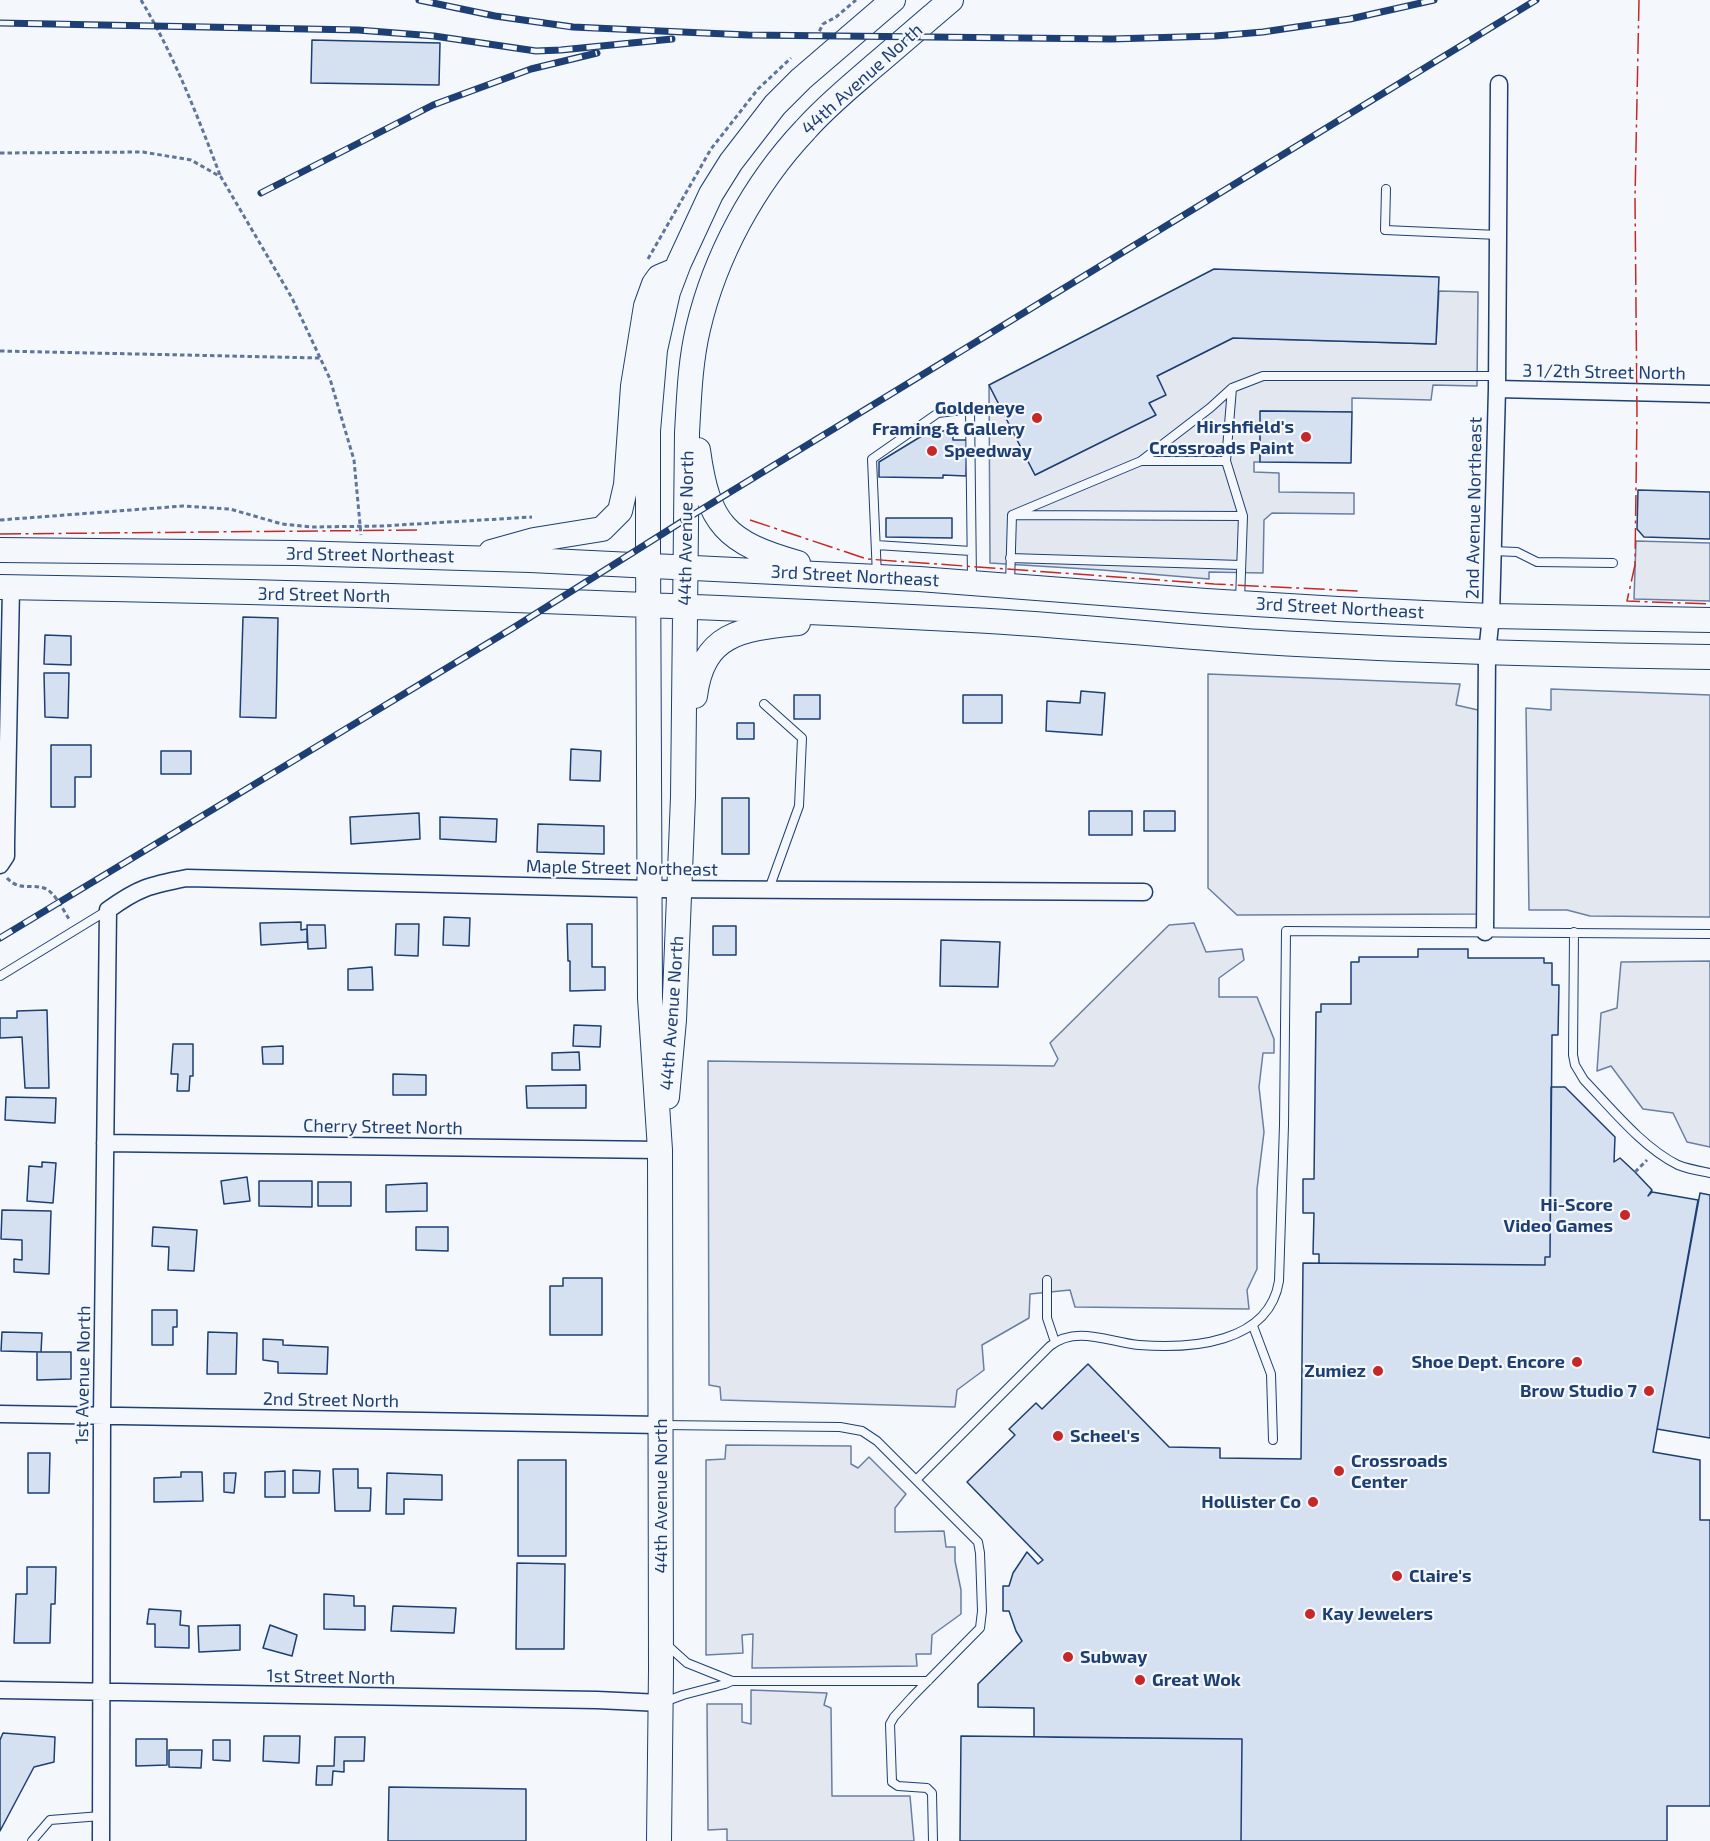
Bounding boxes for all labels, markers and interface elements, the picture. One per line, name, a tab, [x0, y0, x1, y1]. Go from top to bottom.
street label: 44th Avenue North	[797, 19, 927, 139]
street label: 3 1/2th Street North	[1522, 360, 1686, 384]
place label: Goldeneye Framing & Gallery	[872, 397, 1025, 440]
marker: Goldeneye Framing & Gallery	[1030, 411, 1044, 425]
place label: Hirshfield's Crossroads Paint	[1149, 416, 1294, 458]
street label: 2nd Avenue Northeast	[1462, 417, 1486, 599]
marker: Hirshfield's Crossroads Paint	[1299, 430, 1313, 444]
place label: Speedway	[944, 440, 1032, 462]
marker: Speedway	[925, 444, 939, 458]
street label: 44th Avenue North	[674, 450, 698, 606]
street label: 3rd Street Northeast	[286, 543, 454, 567]
street label: 3rd Street Northeast	[770, 561, 940, 591]
street label: 3rd Street North	[257, 583, 391, 607]
street label: 3rd Street Northeast	[1255, 593, 1425, 623]
street label: Maple Street Northeast	[526, 856, 718, 880]
street label: 44th Avenue North	[656, 935, 688, 1091]
street label: Cherry Street North	[303, 1115, 463, 1139]
place label: Hi-Score Video Games	[1504, 1194, 1613, 1236]
marker: Hi-Score Video Games	[1618, 1208, 1632, 1222]
street label: 1st Avenue North	[71, 1305, 95, 1445]
place label: Shoe Dept. Encore	[1412, 1351, 1565, 1373]
marker: Shoe Dept. Encore	[1570, 1355, 1584, 1369]
place label: Zumiez	[1304, 1360, 1366, 1382]
marker: Zumiez	[1371, 1364, 1385, 1378]
place label: Brow Studio 7	[1520, 1380, 1637, 1402]
marker: Brow Studio 7	[1642, 1384, 1656, 1398]
street label: 2nd Street North	[263, 1388, 399, 1412]
street label: 44th Avenue North	[650, 1418, 672, 1574]
place label: Scheel's	[1070, 1425, 1140, 1447]
marker: Scheel's	[1051, 1429, 1065, 1443]
place label: Crossroads Center	[1351, 1450, 1448, 1492]
marker: Crossroads Center	[1332, 1464, 1346, 1478]
place label: Hollister Co	[1201, 1491, 1301, 1513]
marker: Hollister Co	[1306, 1495, 1320, 1509]
place label: Claire's	[1409, 1565, 1472, 1587]
marker: Claire's	[1390, 1569, 1404, 1583]
place label: Kay Jewelers	[1322, 1603, 1433, 1625]
marker: Kay Jewelers	[1303, 1607, 1317, 1621]
place label: Subway	[1080, 1646, 1147, 1668]
marker: Subway	[1061, 1650, 1075, 1664]
street label: 1st Street North	[266, 1665, 396, 1689]
place label: Great Wok	[1152, 1669, 1241, 1691]
marker: Great Wok	[1133, 1673, 1147, 1687]

